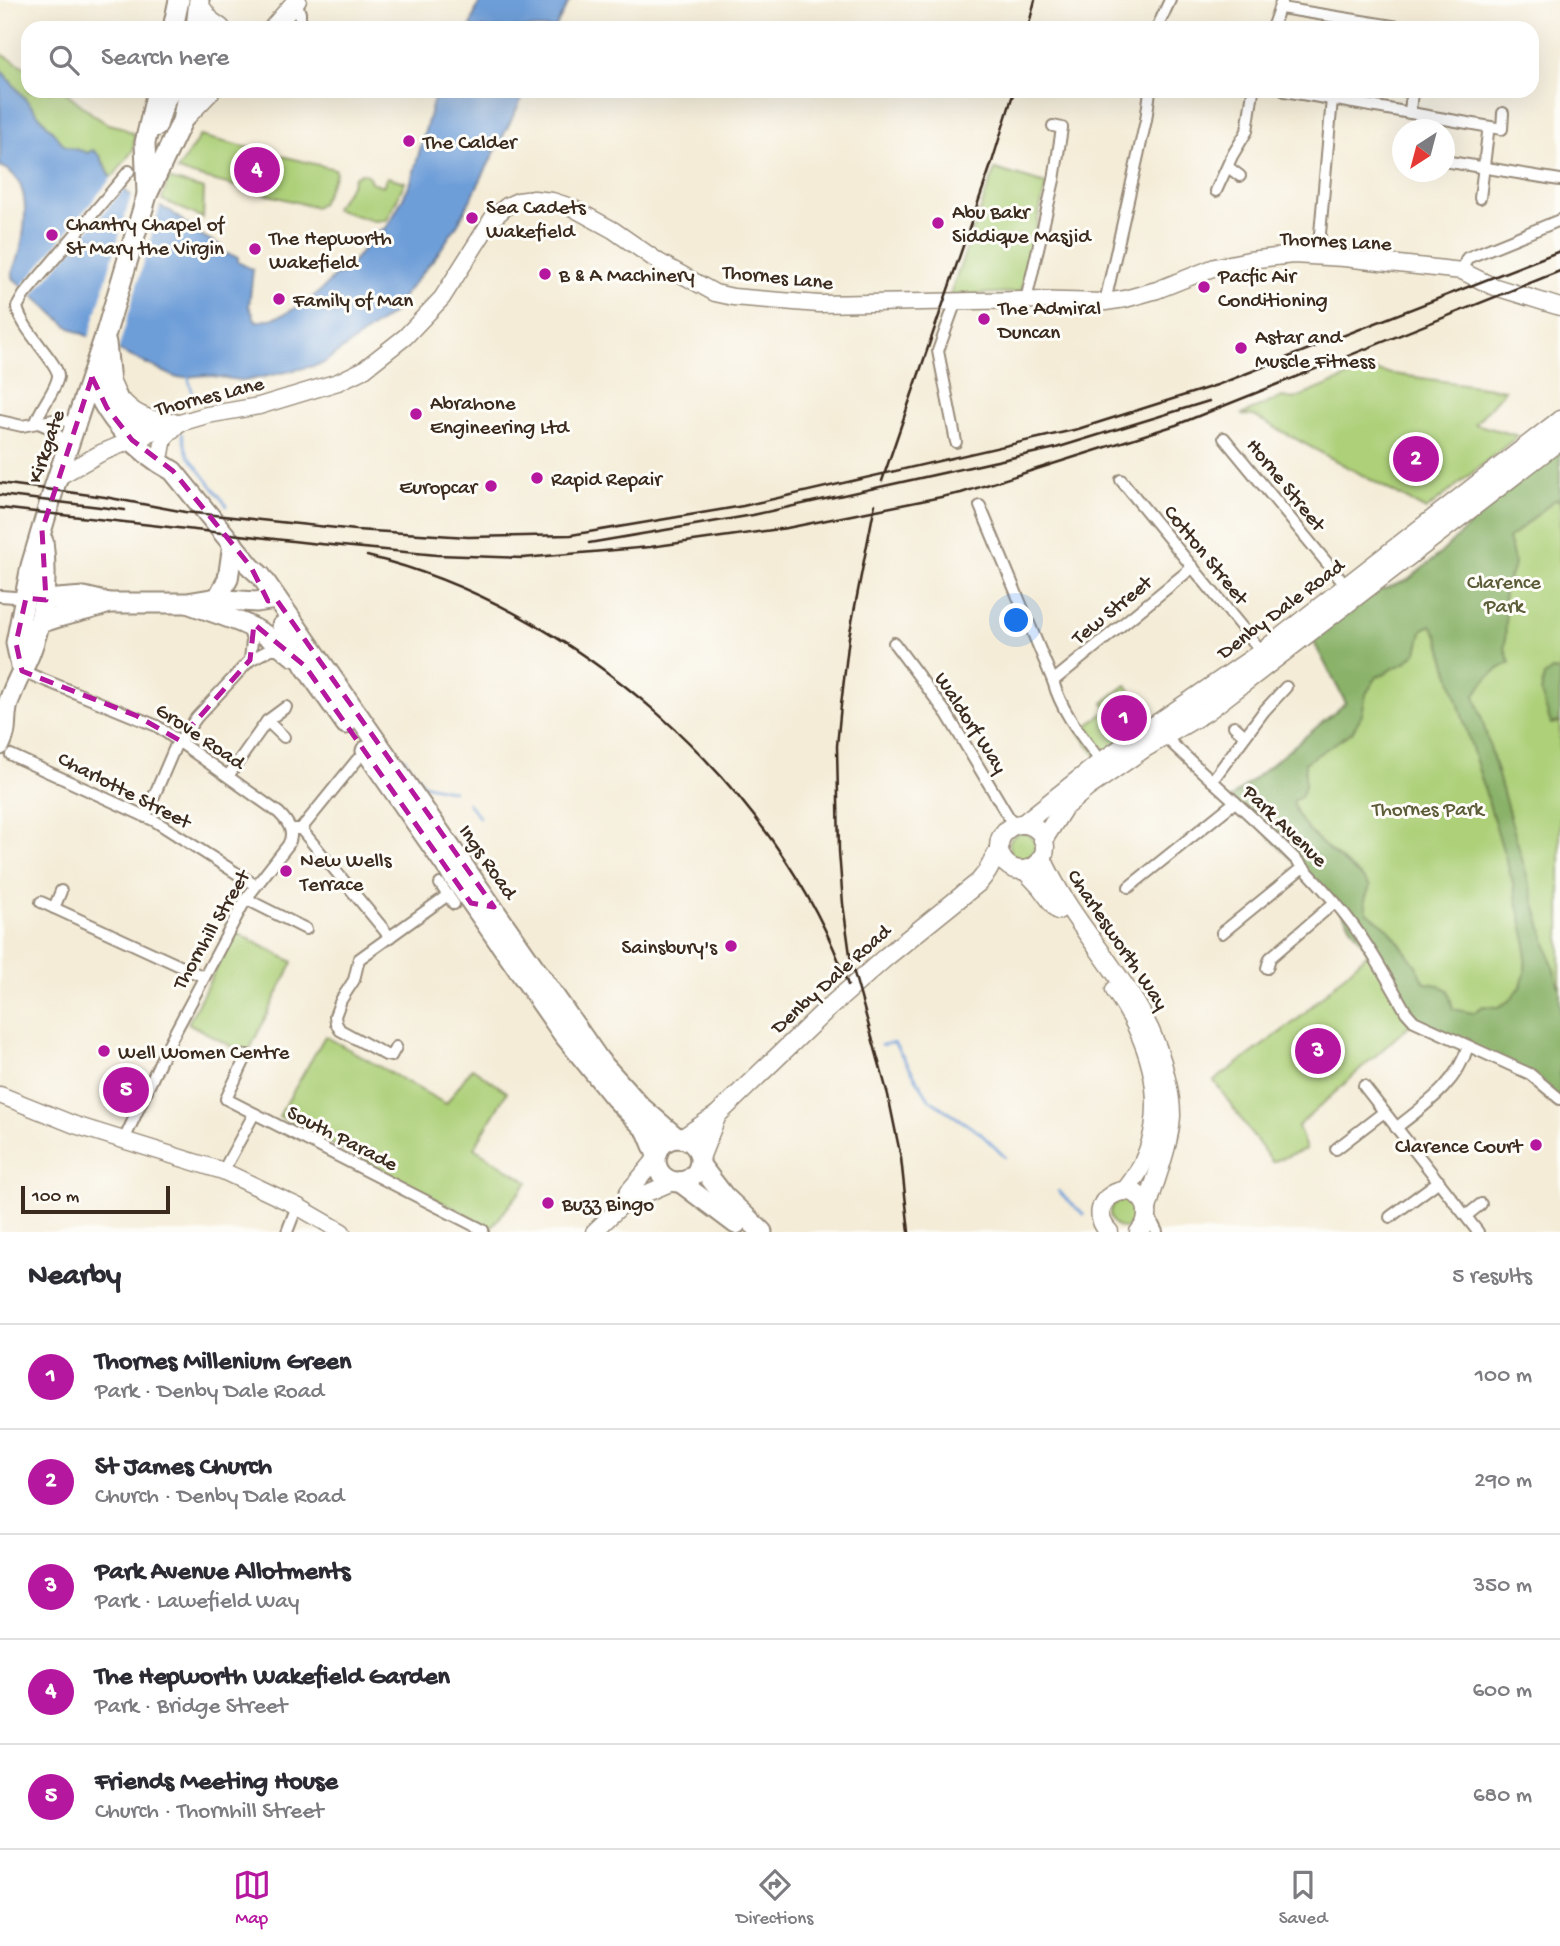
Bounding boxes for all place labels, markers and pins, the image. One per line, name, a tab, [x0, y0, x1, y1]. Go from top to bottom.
place label: The Calder	[422, 132, 518, 157]
marker: The Calder	[401, 133, 417, 149]
pin: 4	[234, 144, 280, 196]
place label: Sea Cadets Wakefield	[486, 197, 587, 246]
place label: Abu Bakr Siddique Masjid	[952, 202, 1092, 251]
marker: Sea Cadets Wakefield	[464, 210, 480, 226]
place label: Chantry Chapel of St Mary the Virgin	[66, 214, 226, 263]
marker: Abu Bakr Siddique Masjid	[930, 215, 946, 231]
marker: Chantry Chapel of St Mary the Virgin	[44, 227, 60, 243]
place label: The Hepworth Wakefield	[268, 228, 392, 277]
marker: The Hepworth Wakefield	[247, 241, 263, 257]
place label: B & A Machinery	[558, 265, 695, 290]
marker: B & A Machinery	[537, 266, 553, 282]
place label: Pacfic Air Conditioning	[1217, 266, 1328, 315]
marker: Pacfic Air Conditioning	[1196, 279, 1212, 295]
place label: Family of Man	[292, 290, 413, 315]
marker: Family of Man	[271, 291, 287, 307]
place label: The Admiral Duncan	[996, 298, 1101, 347]
marker: The Admiral Duncan	[976, 311, 992, 327]
place label: Astar and Muscle Fitness	[1255, 327, 1376, 376]
marker: Astar and Muscle Fitness	[1233, 340, 1249, 356]
place label: Abrahone Engineering Ltd	[430, 393, 570, 442]
marker: Abrahone Engineering Ltd	[408, 406, 424, 422]
pin: 2	[1393, 433, 1439, 485]
place label: Rapid Repair	[551, 469, 663, 494]
marker: Rapid Repair	[529, 470, 545, 486]
place label: Europcar	[399, 477, 479, 502]
marker: Europcar	[483, 478, 499, 494]
pin: 1	[1101, 692, 1147, 744]
place label: New Wells Terrace	[299, 850, 393, 899]
marker: New Wells Terrace	[278, 863, 294, 879]
place label: Sainsbury's	[622, 937, 718, 962]
marker: Sainsbury's	[723, 938, 739, 954]
pin: 3	[1295, 1025, 1341, 1077]
place label: Well Women Centre	[118, 1042, 291, 1067]
marker: Well Women Centre	[96, 1043, 112, 1059]
pin: 5	[103, 1064, 149, 1116]
place label: Clarence Court	[1395, 1136, 1524, 1161]
marker: Clarence Court	[1528, 1137, 1544, 1153]
place label: Buzz Bingo	[561, 1194, 654, 1219]
marker: Buzz Bingo	[540, 1195, 556, 1211]

